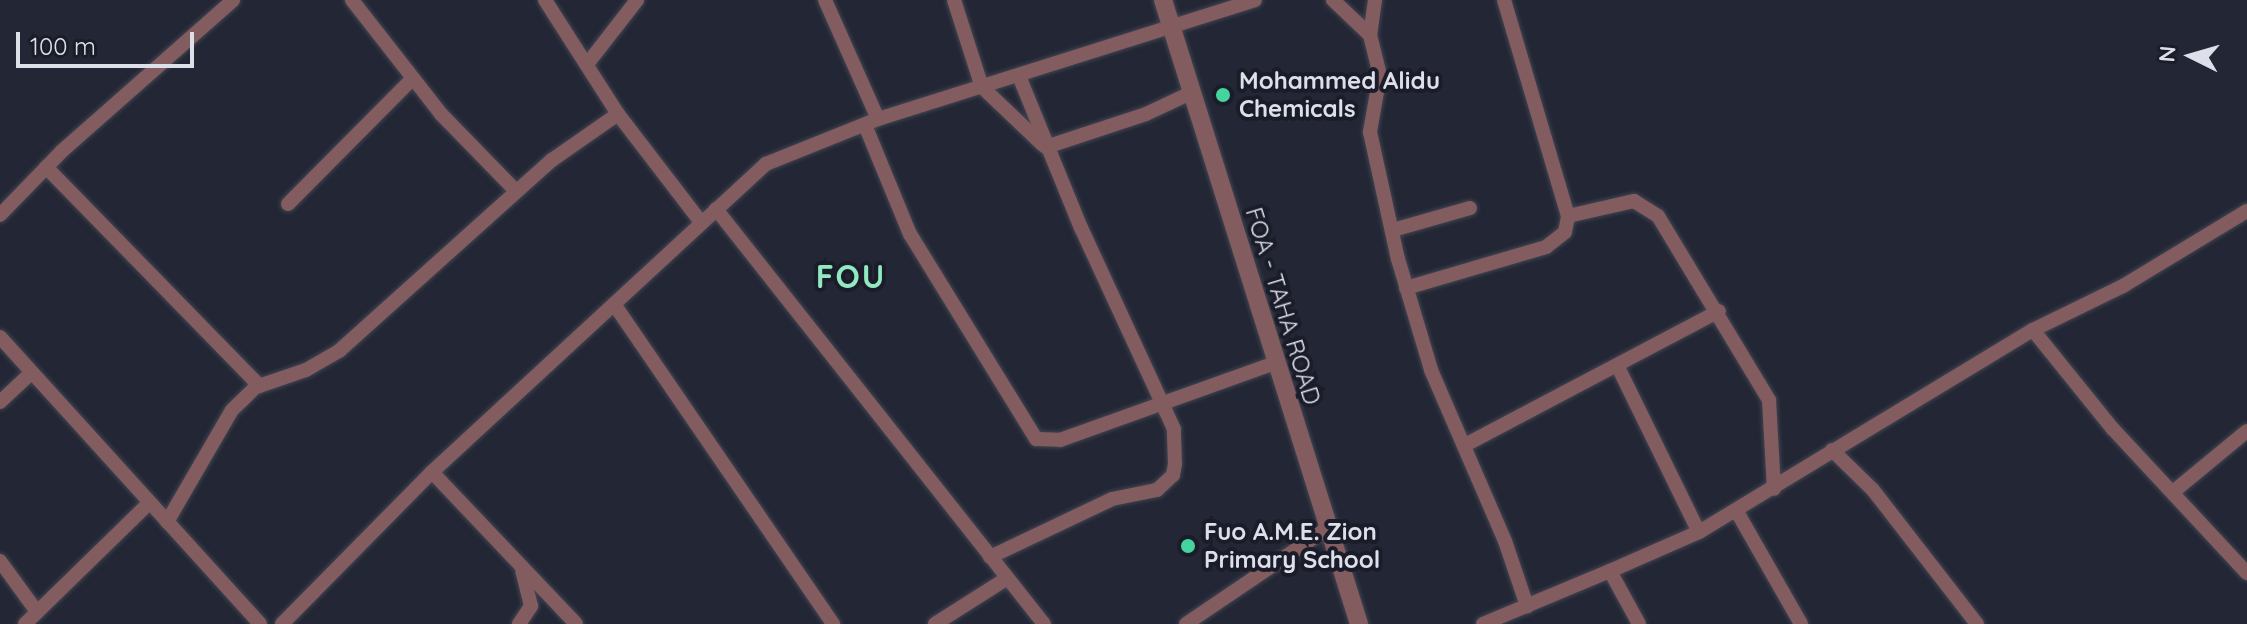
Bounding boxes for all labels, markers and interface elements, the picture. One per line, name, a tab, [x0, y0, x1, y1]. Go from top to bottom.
scale bar	[20, 16, 198, 66]
north arrow	[2151, 16, 2231, 96]
text: 100 m	[30, 31, 96, 61]
text: N	[2152, 45, 2182, 63]
place label: Mohammed Alidu Chemicals	[1239, 67, 1440, 123]
marker: Mohammed Alidu Chemicals	[1214, 86, 1232, 104]
street label: FOA - TAHA ROAD	[1239, 204, 1327, 408]
district label: FOU	[816, 257, 886, 295]
place label: Fuo A.M.E. Zion Primary School	[1204, 518, 1380, 574]
marker: Fuo A.M.E. Zion Primary School	[1179, 537, 1197, 555]

